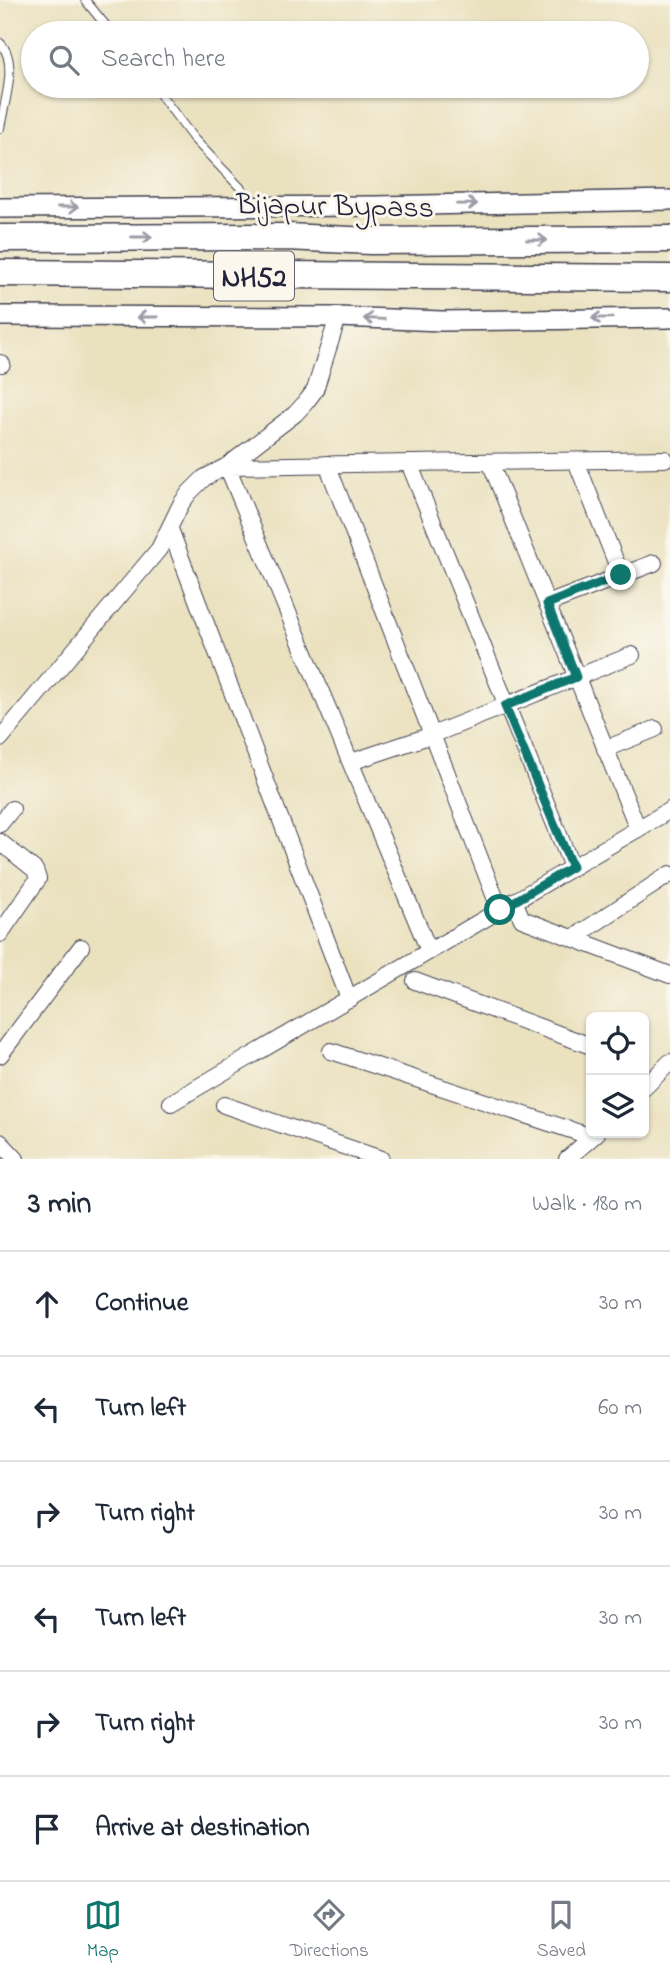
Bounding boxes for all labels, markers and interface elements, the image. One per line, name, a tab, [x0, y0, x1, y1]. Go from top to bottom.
search box	[21, 21, 649, 98]
icon: search	[45, 41, 83, 79]
text: Search here	[101, 41, 226, 79]
street label: Bijapur Bypass	[235, 184, 434, 232]
one-way arrow	[455, 197, 478, 211]
one-way arrow	[56, 200, 79, 214]
one-way arrow	[130, 230, 153, 244]
one-way arrow	[526, 233, 549, 247]
road number: NH52	[214, 252, 294, 300]
one-way arrow	[136, 310, 159, 324]
one-way arrow	[363, 312, 386, 325]
one-way arrow	[591, 312, 614, 325]
route end	[605, 559, 636, 590]
route start	[484, 894, 515, 925]
map controls	[586, 1012, 649, 1138]
button: locate	[586, 1012, 649, 1075]
button: layers	[586, 1075, 649, 1138]
text: 3 min	[28, 1183, 91, 1227]
text: Walk · 180 m	[532, 1188, 642, 1221]
icon: ahead	[28, 1285, 66, 1323]
text: Continue	[95, 1285, 188, 1323]
text: 30 m	[599, 1287, 642, 1320]
icon: left	[28, 1390, 66, 1428]
text: Turn left	[95, 1390, 186, 1428]
text: 60 m	[598, 1392, 642, 1425]
icon: right	[28, 1495, 66, 1533]
text: Turn right	[95, 1495, 195, 1533]
text: 30 m	[599, 1497, 642, 1530]
icon: left	[28, 1600, 66, 1638]
text: Turn left	[95, 1600, 186, 1638]
text: 30 m	[599, 1602, 642, 1635]
icon: right	[28, 1705, 66, 1743]
text: Turn right	[95, 1705, 195, 1743]
text: 30 m	[599, 1707, 642, 1740]
icon: arrive	[28, 1810, 66, 1848]
text: Arrive at destination	[95, 1810, 310, 1848]
tab: Map	[84, 1896, 122, 1965]
tab: Directions	[290, 1896, 369, 1965]
tab: Saved	[537, 1896, 586, 1965]

